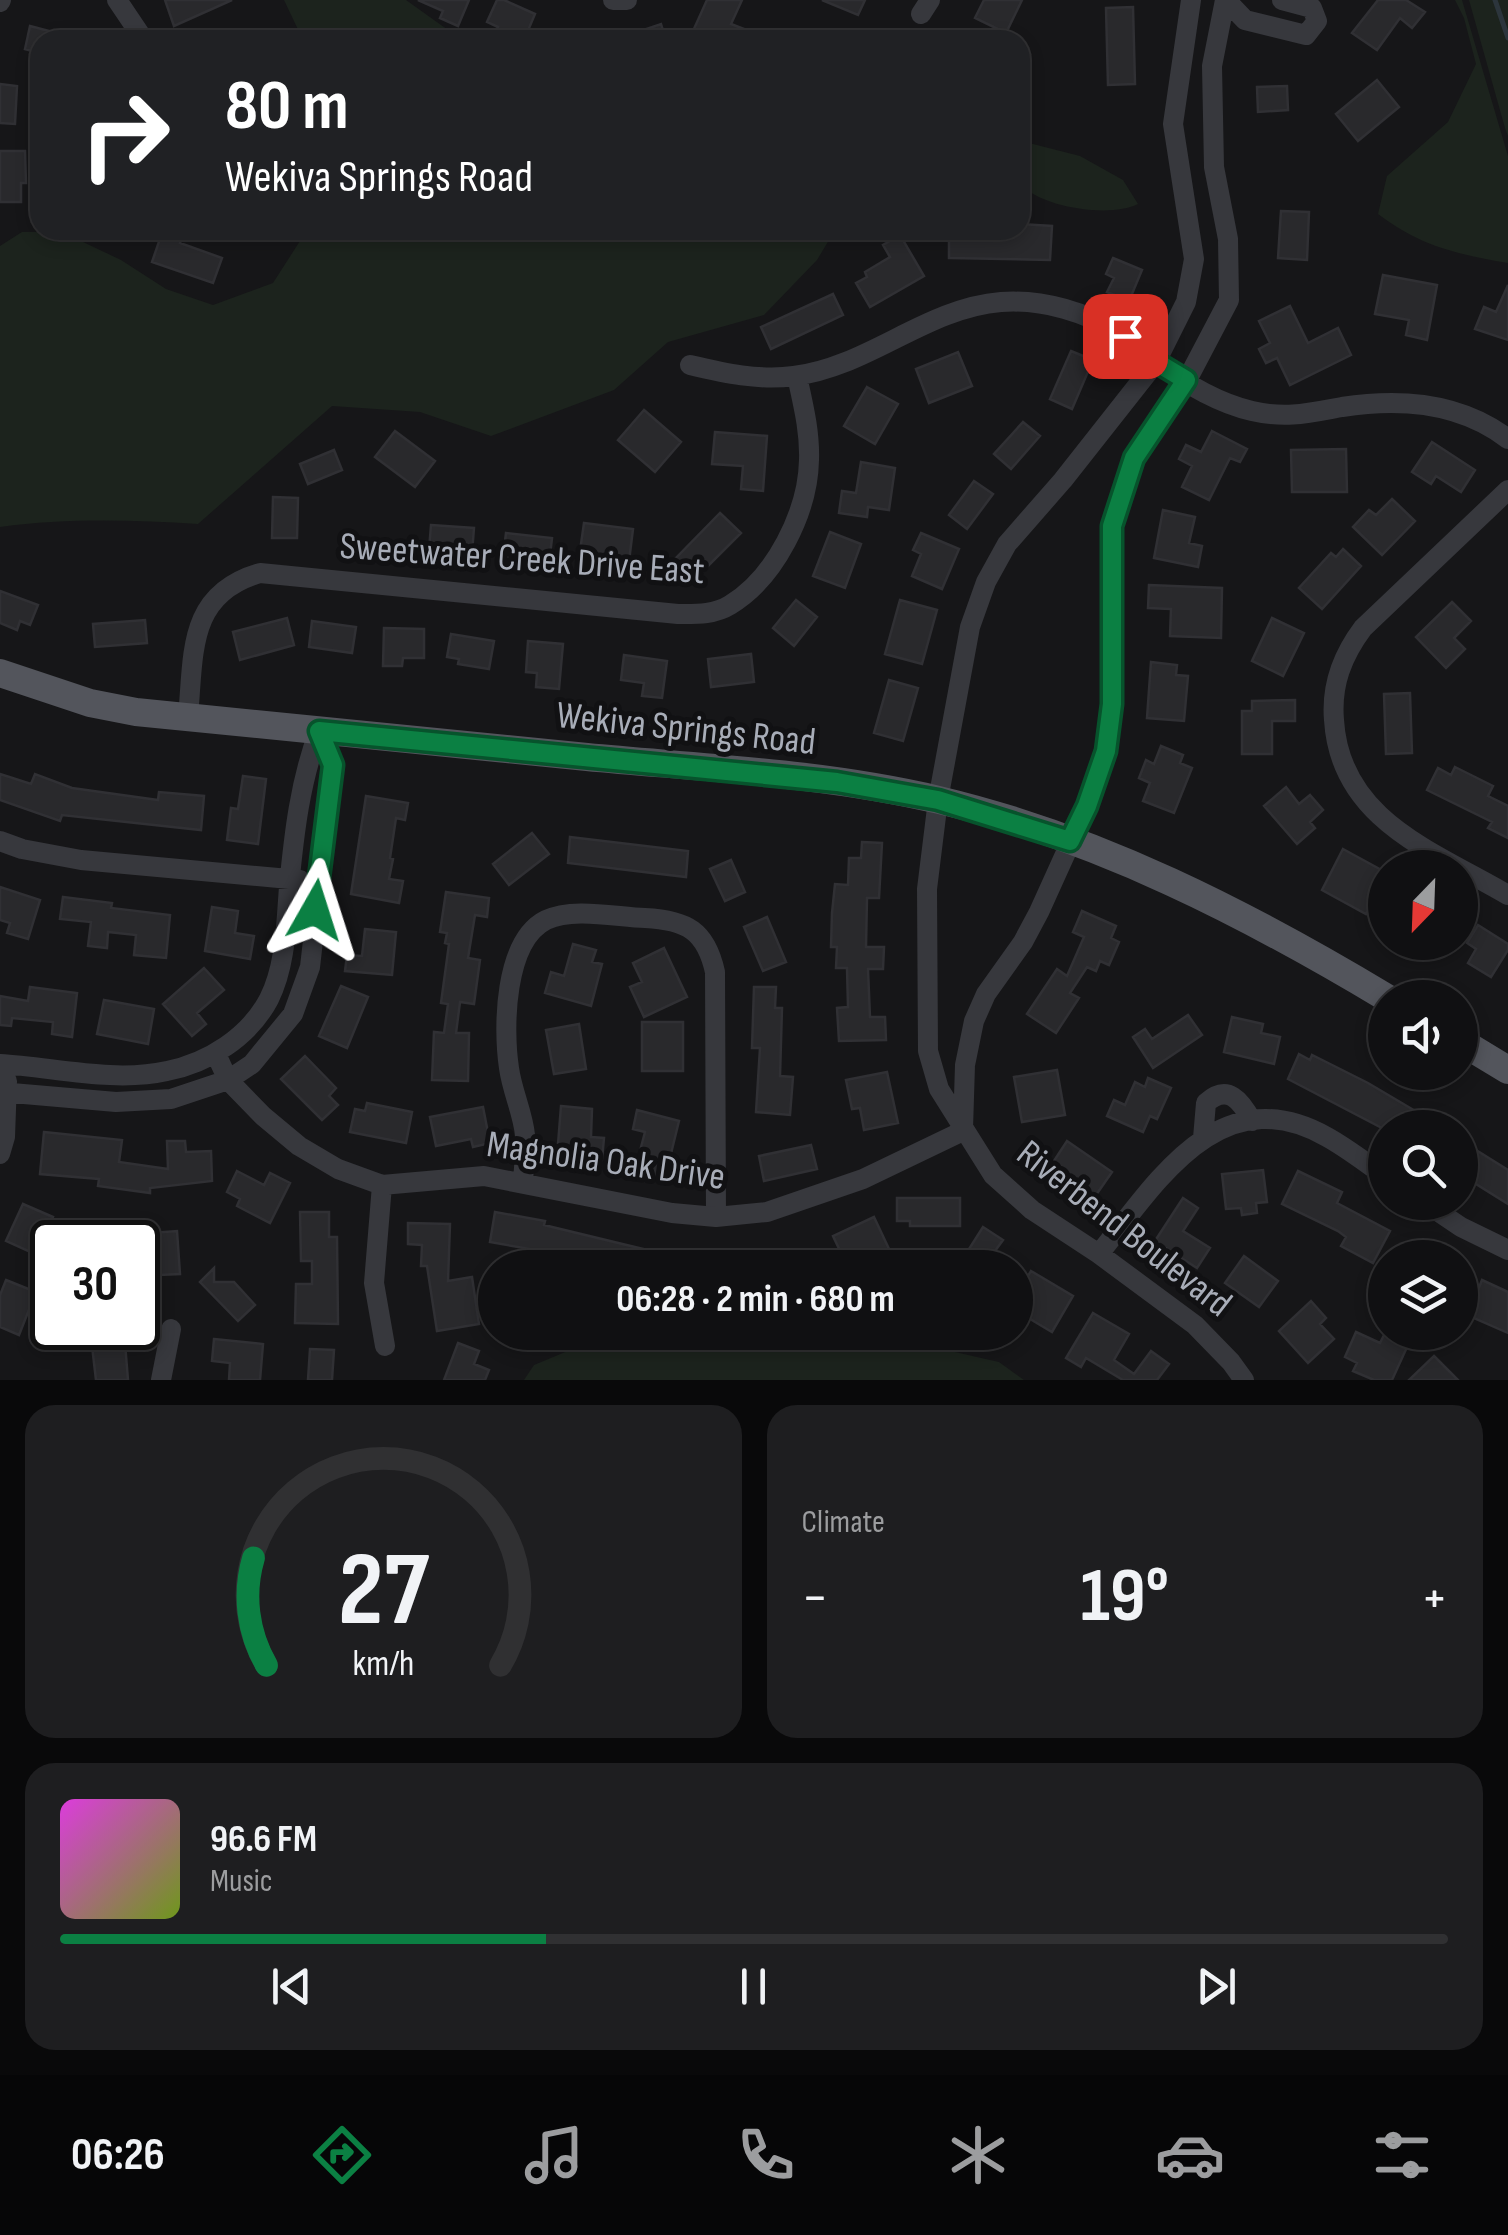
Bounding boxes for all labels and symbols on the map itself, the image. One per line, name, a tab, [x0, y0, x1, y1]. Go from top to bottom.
pin	[1083, 294, 1168, 379]
street label: Sweetwater Creek Drive East	[338, 524, 706, 594]
street label: Wekiva Springs Road	[554, 693, 818, 765]
north arrow	[1368, 850, 1478, 960]
position arrow	[263, 858, 367, 962]
street label: Magnolia Oak Drive	[484, 1122, 728, 1200]
street label: Riverbend Boulevard	[1008, 1131, 1240, 1327]
speed limit sign: 30	[30, 1220, 160, 1350]

